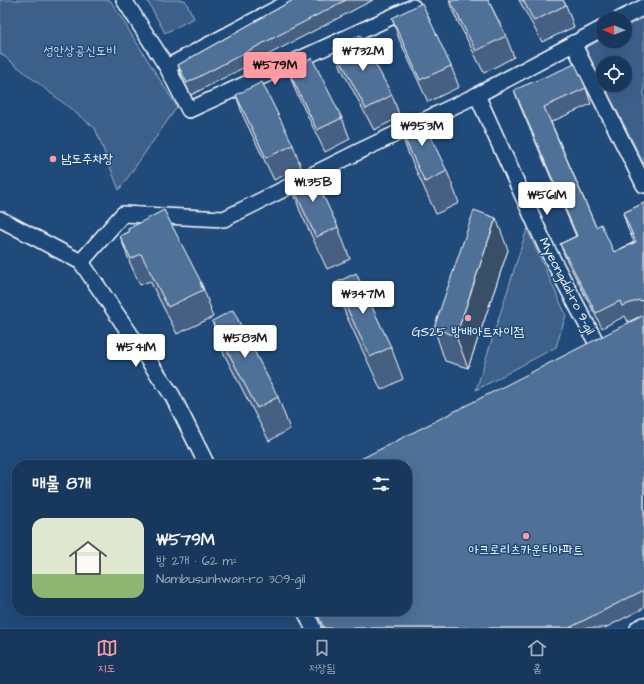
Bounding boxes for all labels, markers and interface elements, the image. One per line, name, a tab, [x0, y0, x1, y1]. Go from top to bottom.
north arrow	[596, 12, 632, 48]
map controls	[596, 12, 632, 92]
pin: ₩732M	[335, 38, 391, 72]
park label: 성안상공신도비	[43, 42, 117, 60]
text: ₩732M	[342, 42, 384, 60]
pin: ₩579M	[247, 52, 303, 86]
text: ₩579M	[252, 56, 298, 74]
button: locate	[596, 56, 632, 92]
pin: ₩953M	[394, 113, 450, 147]
text: ₩953M	[400, 117, 444, 135]
place label: 남도주차장	[61, 150, 113, 168]
marker: 남도주차장	[48, 154, 58, 164]
pin: ₩1.35B	[280, 169, 346, 203]
text: ₩1.35B	[294, 173, 332, 191]
pin: ₩561M	[519, 182, 575, 216]
text: ₩561M	[527, 186, 567, 204]
street label: Myeongdal-ro 9-gil	[534, 234, 599, 338]
pin: ₩347M	[335, 281, 391, 315]
text: ₩347M	[341, 285, 385, 303]
marker: GS25 방배아트자이점	[463, 313, 473, 323]
place label: GS25 방배아트자이점	[412, 323, 524, 341]
pin: ₩583M	[217, 325, 273, 359]
text: ₩583M	[223, 329, 267, 347]
pin: ₩541M	[108, 334, 164, 368]
text: ₩541M	[116, 338, 156, 356]
text: 매물 8개	[32, 472, 91, 496]
icon: filters	[370, 473, 392, 495]
text: ₩579M	[156, 528, 215, 552]
marker: 아크로리츠카운티아파트	[521, 531, 531, 541]
icon: home	[64, 534, 112, 582]
place label: 아크로리츠카운티아파트	[468, 541, 584, 559]
text: 방 2개 · 62 m²	[156, 552, 238, 570]
text: Nambusunhwan-ro 309-gil	[156, 570, 305, 588]
tab: 지도	[96, 637, 118, 676]
tab: 저장됨	[309, 637, 335, 676]
tab: 홈	[526, 637, 548, 676]

